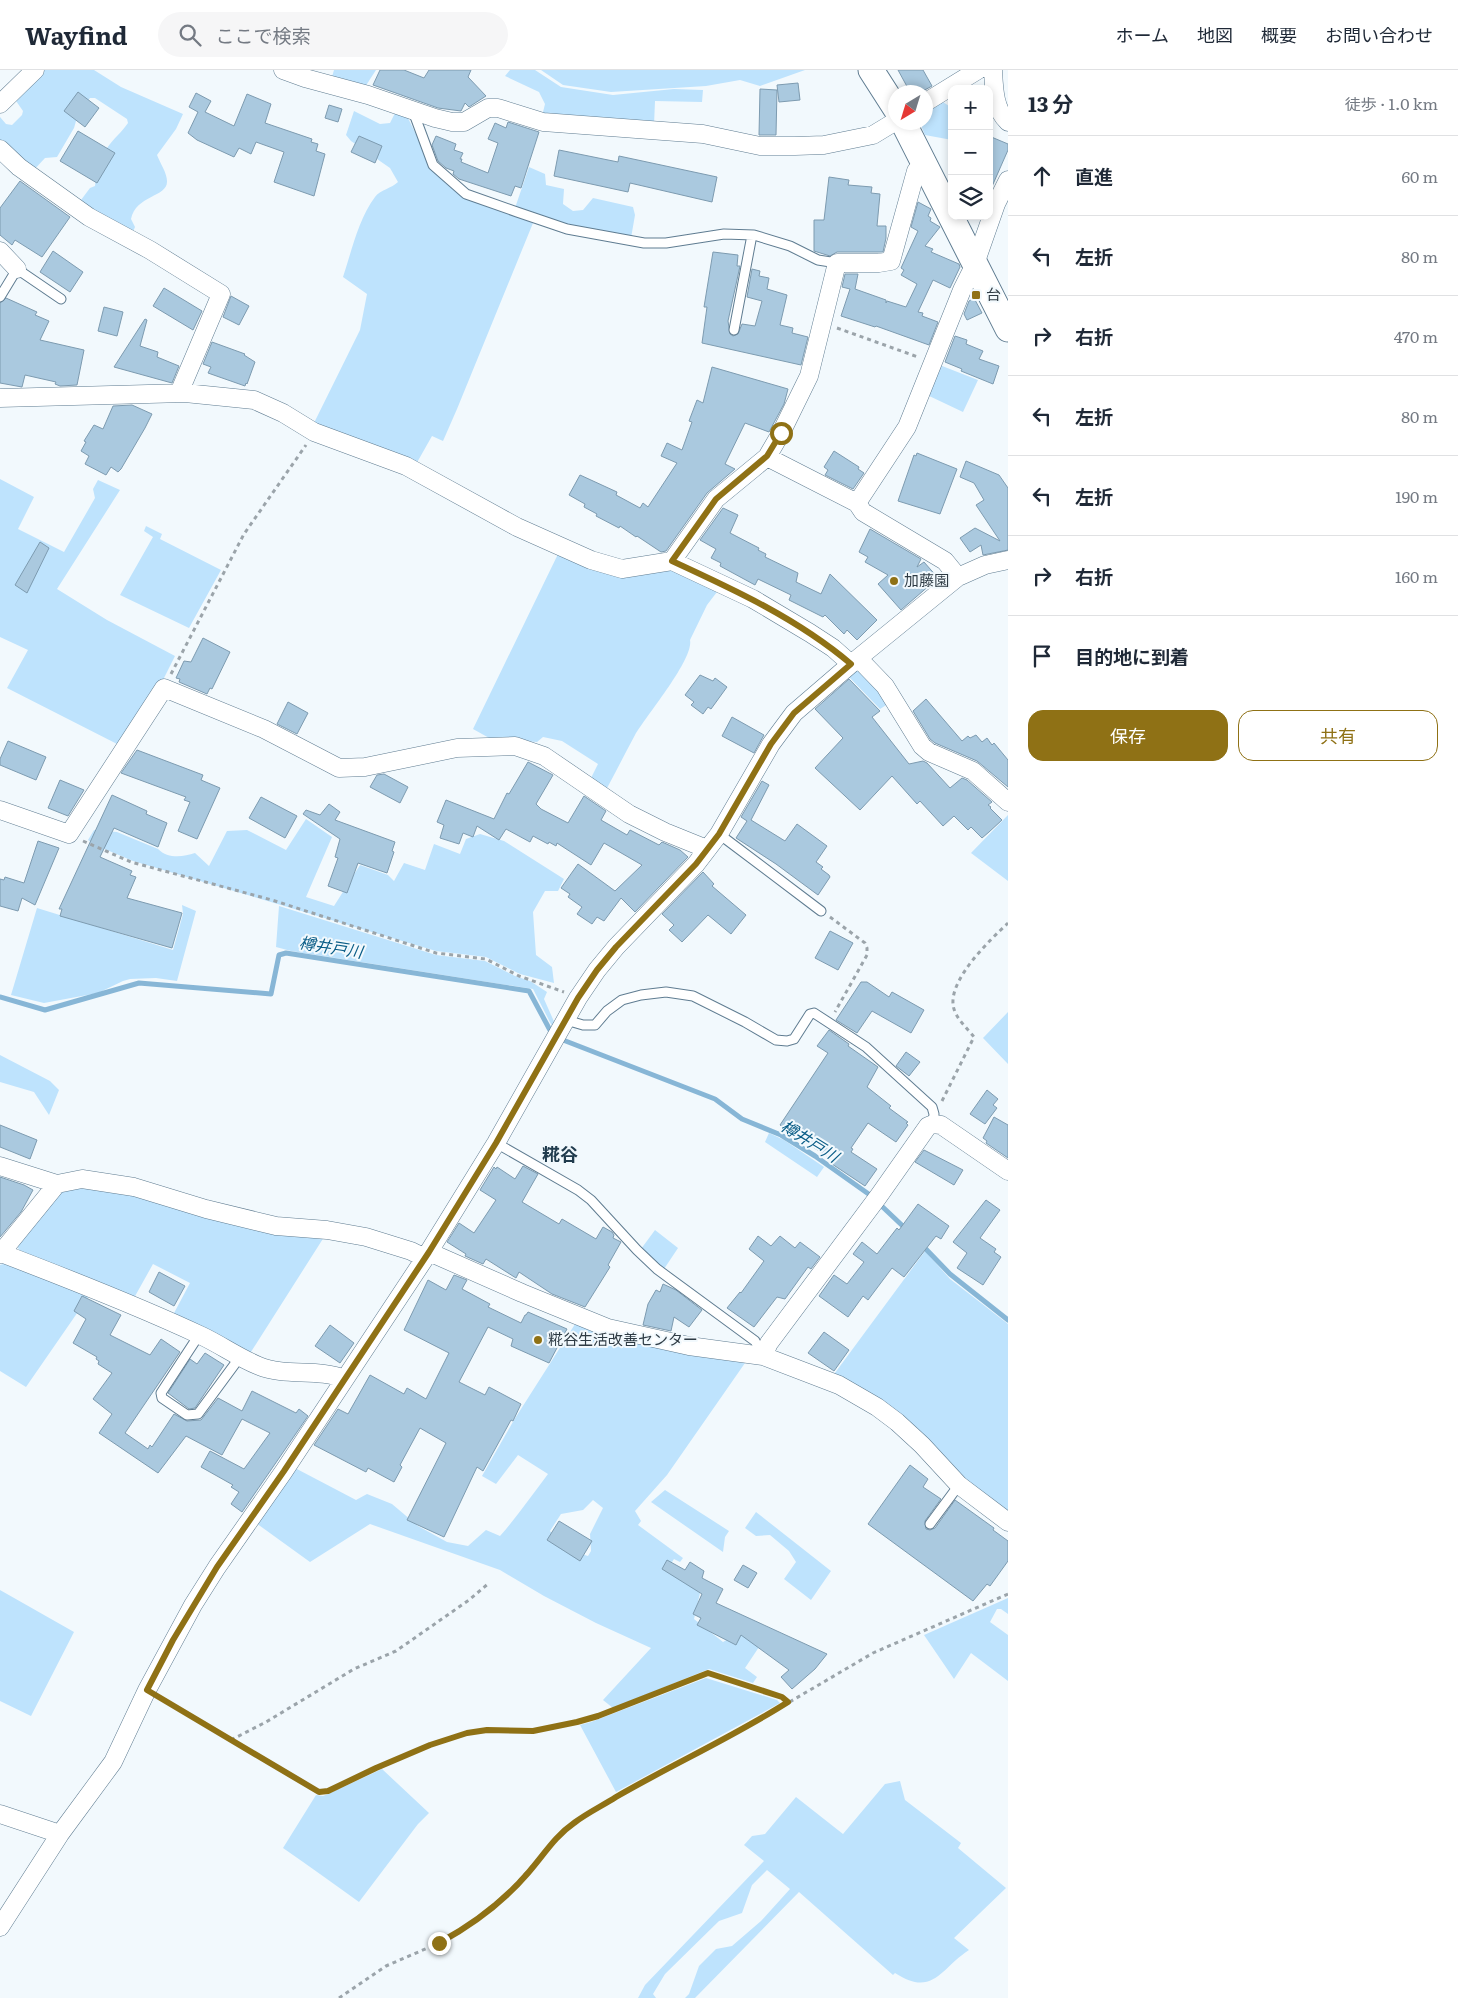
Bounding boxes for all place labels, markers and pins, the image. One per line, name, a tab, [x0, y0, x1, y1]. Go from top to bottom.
place label: 台	[986, 282, 1001, 305]
marker: 台	[970, 289, 982, 301]
place label: 加藤園	[904, 568, 949, 591]
marker: 加藤園	[888, 575, 900, 587]
place label: 糀谷生活改善センター	[548, 1327, 698, 1350]
marker: 糀谷生活改善センター	[532, 1334, 544, 1346]

